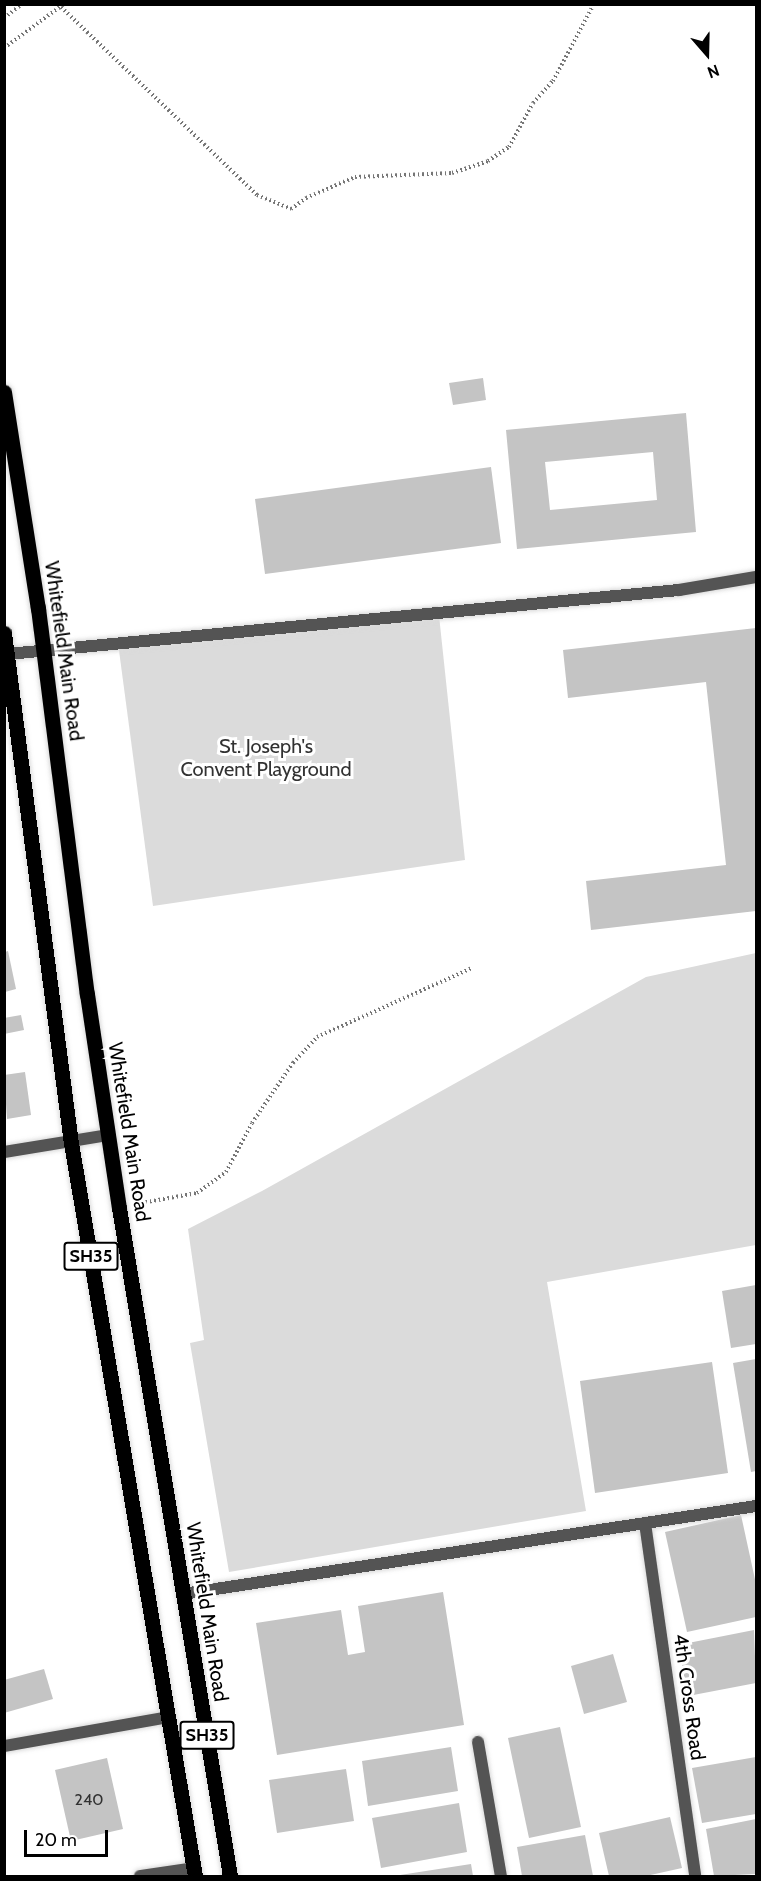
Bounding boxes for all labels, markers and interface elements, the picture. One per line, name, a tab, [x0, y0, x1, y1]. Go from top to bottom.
north arrow	[677, 24, 737, 84]
text: N	[705, 61, 722, 82]
street label: Whitefield Main Road	[40, 560, 88, 742]
park label: St. Joseph's Convent Playground	[180, 734, 352, 781]
street label: Whitefield Main Road	[103, 1041, 155, 1223]
road number: SH35	[62, 1241, 119, 1271]
street label: Whitefield Main Road	[181, 1521, 233, 1703]
street label: 4th Cross Road	[668, 1632, 710, 1762]
road number: SH35	[178, 1720, 236, 1750]
house number: 240	[75, 1790, 103, 1810]
scale bar	[27, 1818, 111, 1856]
text: 20 m	[35, 1829, 77, 1851]

